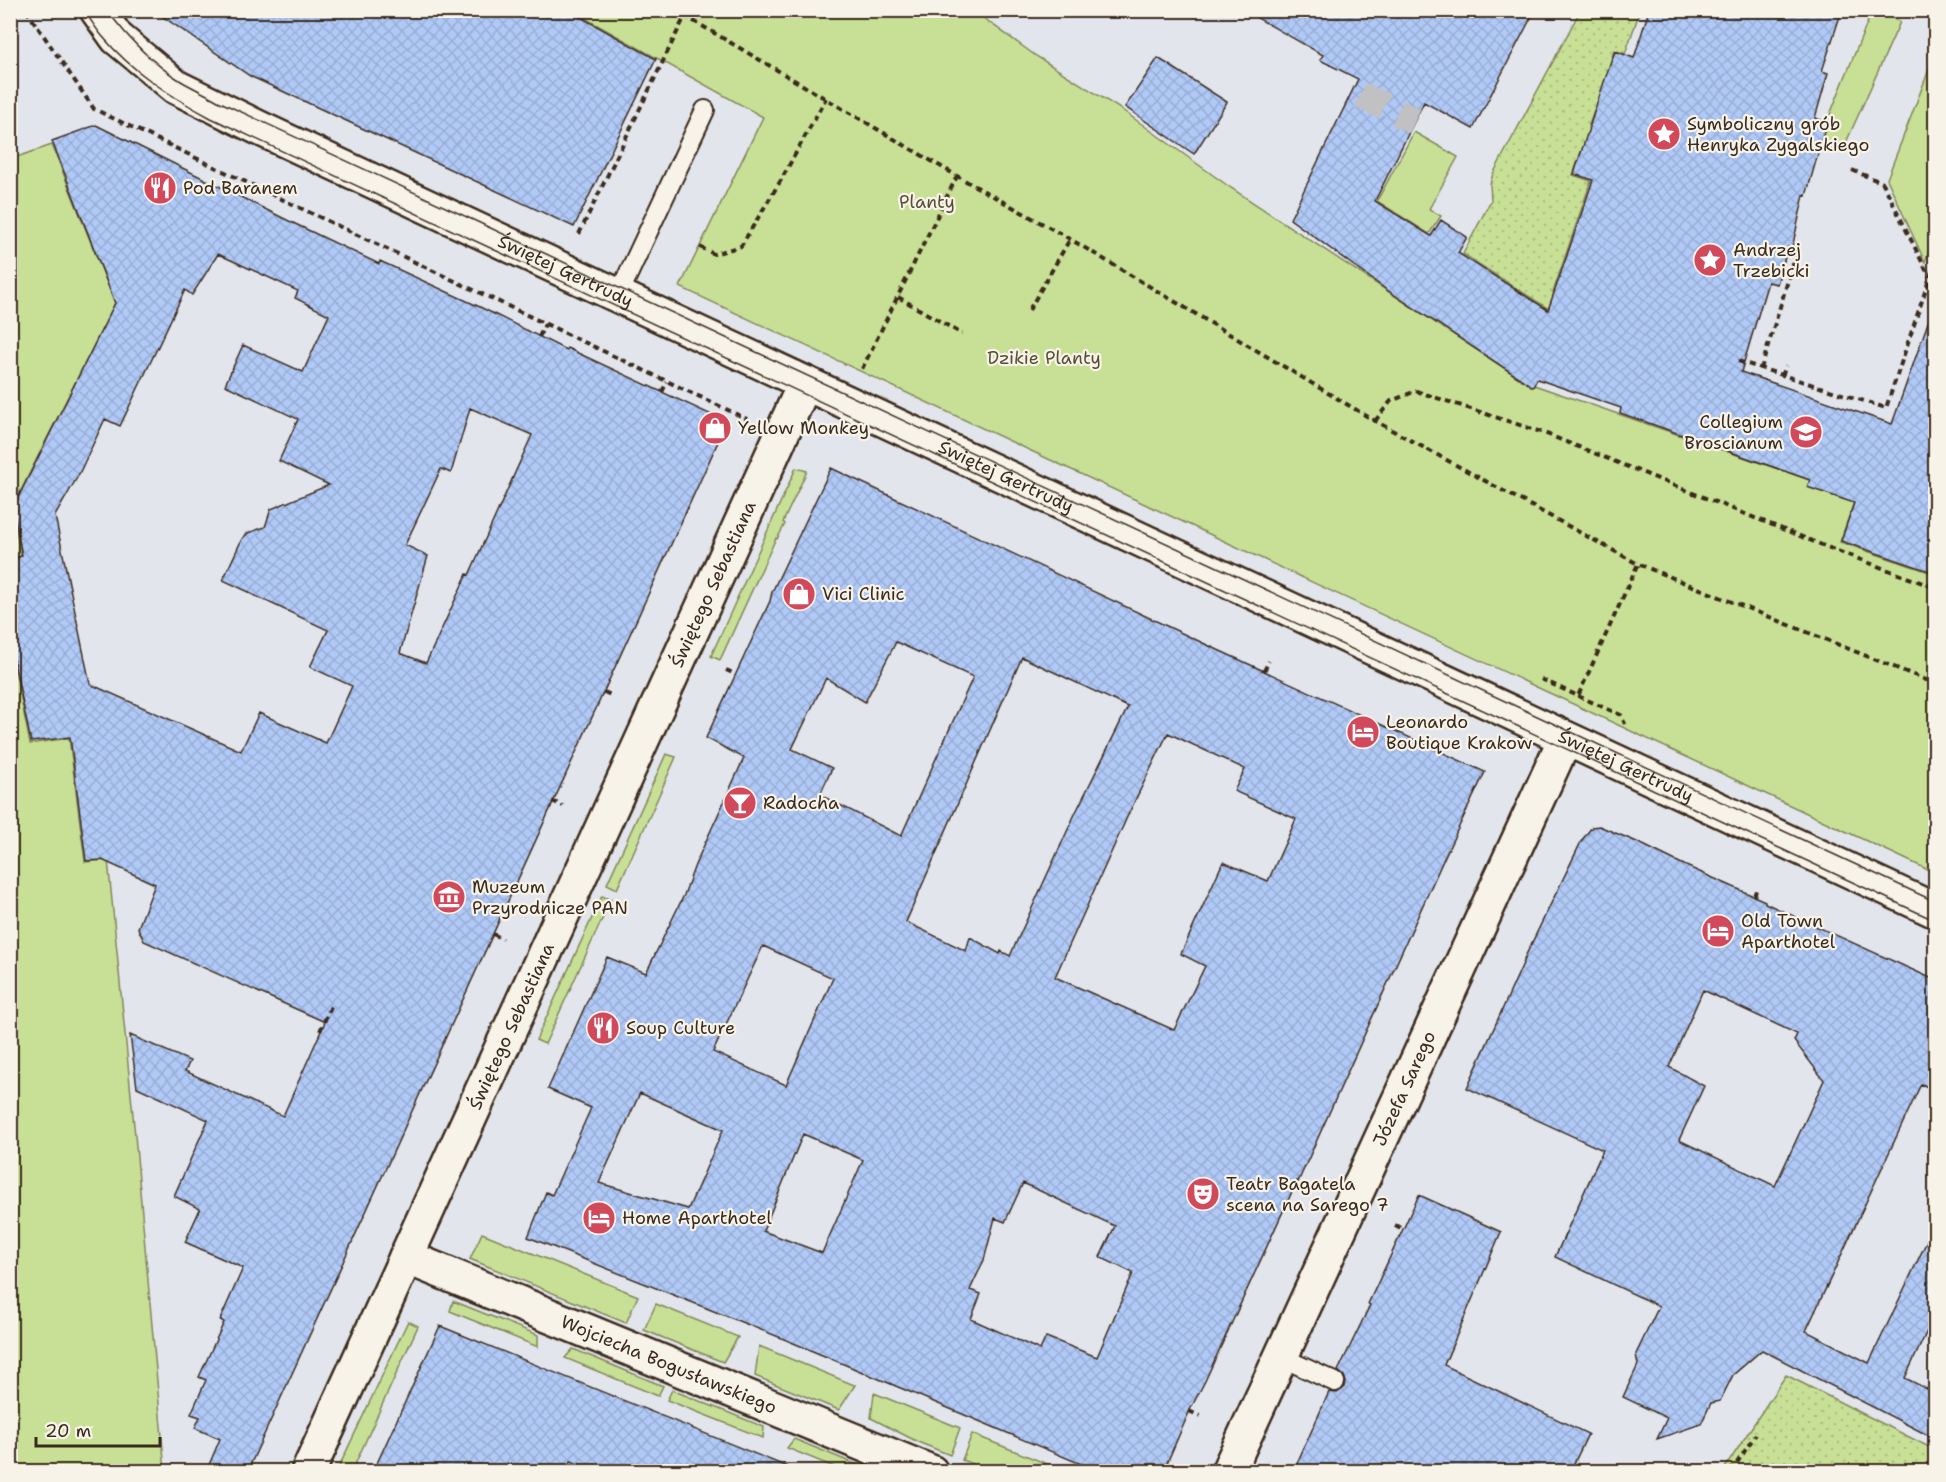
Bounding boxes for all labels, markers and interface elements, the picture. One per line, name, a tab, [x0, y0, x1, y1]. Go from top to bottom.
place label: Symboliczny grób Henryka Zygalskiego	[1687, 112, 1869, 157]
place icon: Symboliczny grób Henryka Zygalskiego	[1646, 116, 1682, 152]
restaurant icon: Pod Baranem	[142, 170, 178, 206]
place label: Pod Baranem	[183, 176, 298, 200]
park label: Planty	[899, 190, 955, 214]
street label: Świętej Gertrudy	[494, 229, 637, 313]
place label: Andrzej Trzebicki	[1733, 238, 1810, 283]
place icon: Andrzej Trzebicki	[1692, 242, 1728, 278]
park label: Dzikie Planty	[987, 346, 1101, 370]
shop icon: Yellow Monkey	[697, 410, 733, 446]
place label: Collegium Broscianum	[1684, 410, 1783, 455]
school or university icon: Collegium Broscianum	[1788, 414, 1824, 450]
place label: Yellow Monkey	[738, 416, 869, 440]
street label: Świętej Gertrudy	[934, 435, 1077, 519]
street label: Świętego Sebastiana	[665, 497, 762, 671]
shop icon: Vici Clinic	[781, 576, 817, 612]
place label: Vici Clinic	[822, 582, 905, 606]
place label: Leonardo Boutique Krakow	[1386, 710, 1533, 755]
hotel icon: Leonardo Boutique Krakow	[1345, 714, 1381, 750]
street label: Świętej Gertrudy	[1554, 724, 1697, 808]
bar icon: Radocha	[722, 785, 758, 821]
place label: Radocha	[763, 791, 839, 815]
place label: Muzeum Przyrodnicze PAN	[472, 875, 628, 920]
museum icon: Muzeum Przyrodnicze PAN	[431, 879, 467, 915]
place label: Old Town Aparthotel	[1741, 909, 1836, 954]
hotel icon: Old Town Aparthotel	[1700, 913, 1736, 949]
street label: Świętego Sebastiana	[463, 939, 560, 1113]
restaurant icon: Soup Culture	[585, 1010, 621, 1046]
place label: Soup Culture	[626, 1016, 735, 1040]
street label: Józefa Sarego	[1367, 1027, 1441, 1150]
place label: Teatr Bagatela scena na Sarego 7	[1226, 1172, 1389, 1217]
theatre icon: Teatr Bagatela scena na Sarego 7	[1185, 1176, 1221, 1212]
hotel icon: Home Aparthotel	[581, 1200, 617, 1236]
place label: Home Aparthotel	[622, 1206, 772, 1230]
street label: Wojciecha Bogusławskiego	[557, 1310, 780, 1420]
scale bar	[36, 1410, 160, 1448]
text: 20 m	[45, 1419, 91, 1443]

